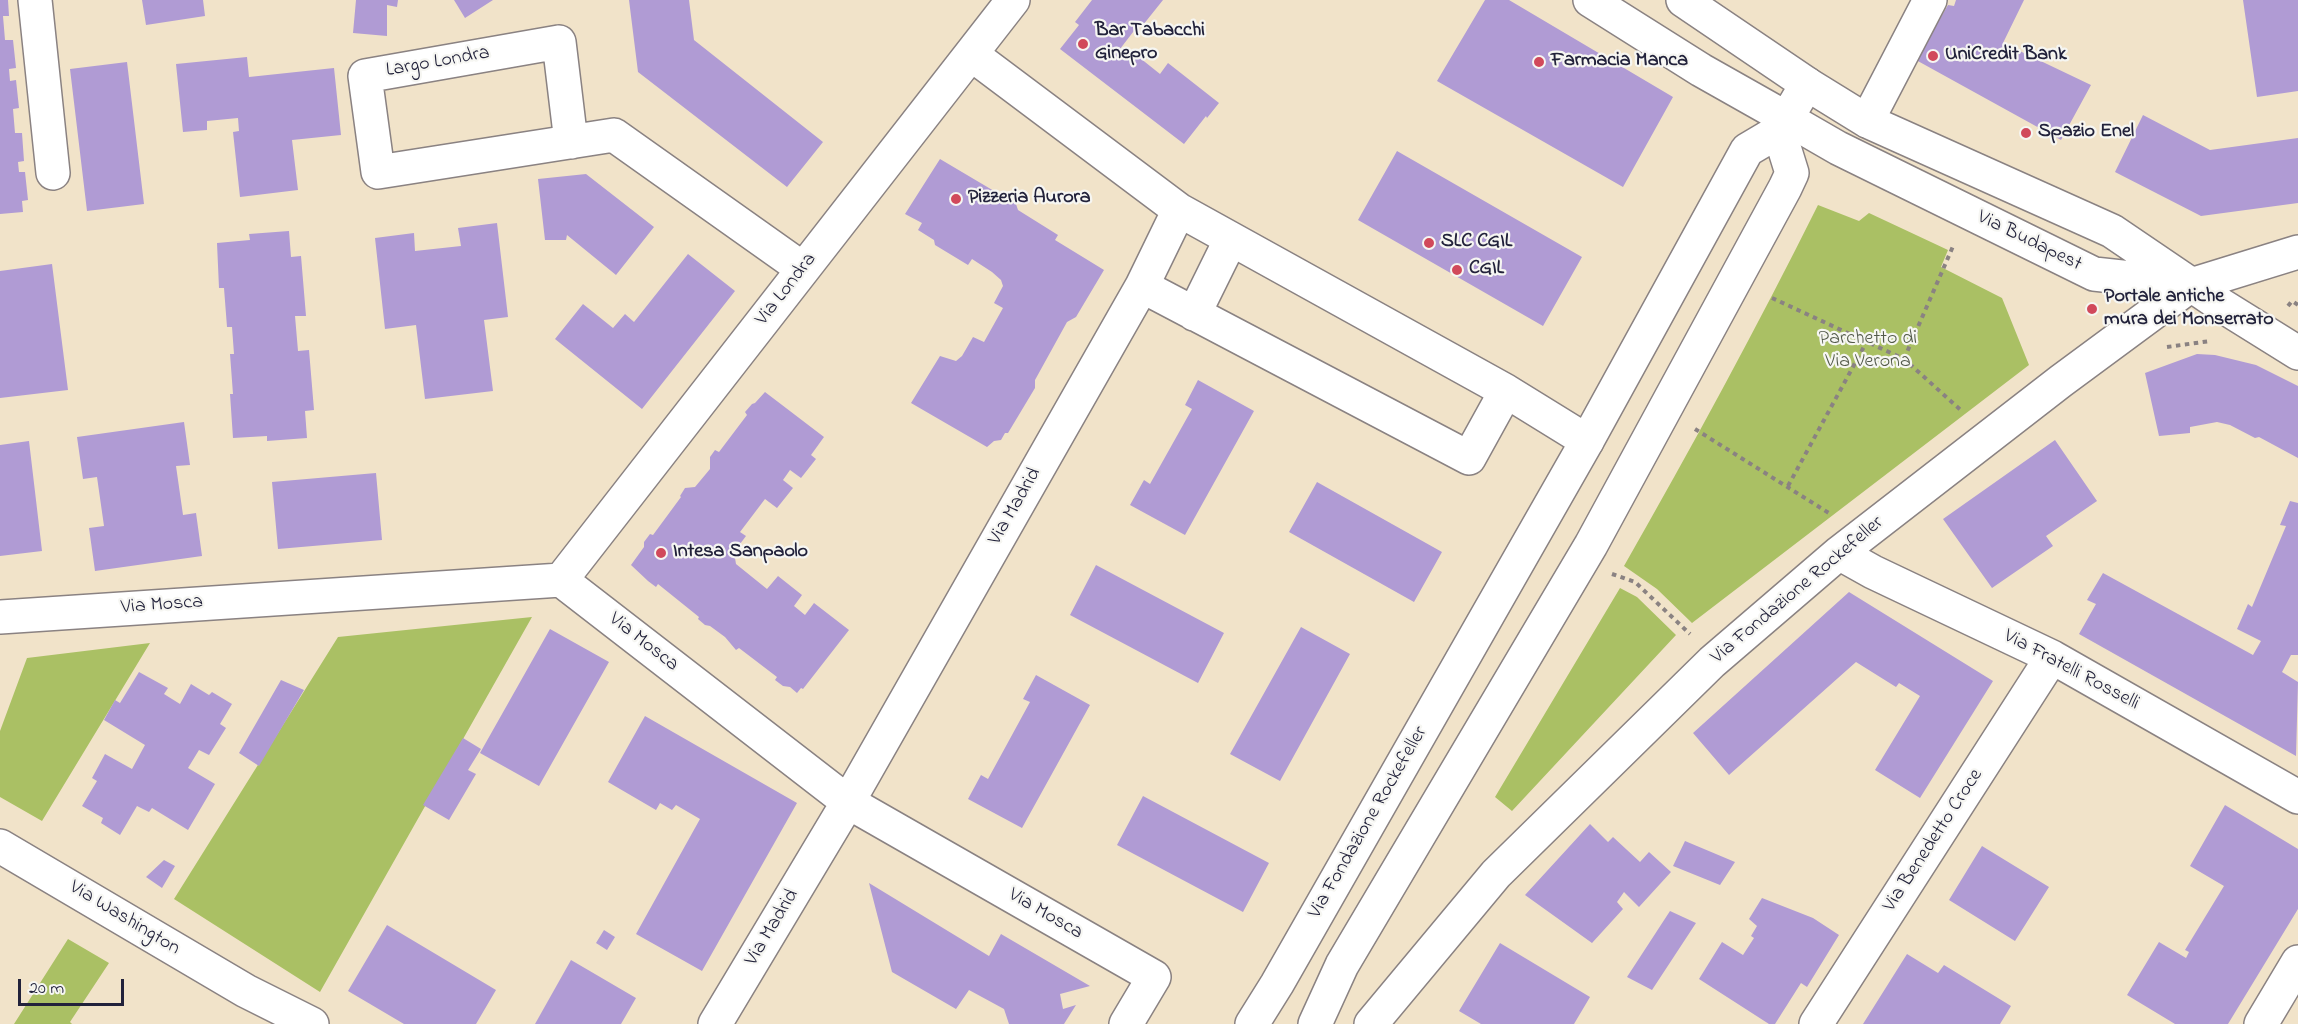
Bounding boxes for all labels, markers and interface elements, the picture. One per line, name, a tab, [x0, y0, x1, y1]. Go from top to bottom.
place label: Bar Tabacchi Ginepro	[1095, 20, 1205, 67]
marker: Bar Tabacchi Ginepro	[1076, 37, 1090, 51]
street label: Largo Londra	[384, 42, 492, 84]
place label: UniCredit Bank	[1945, 44, 2067, 68]
marker: UniCredit Bank	[1926, 49, 1940, 63]
place label: Farmacia Manca	[1551, 50, 1688, 74]
marker: Farmacia Manca	[1532, 55, 1546, 69]
place label: Spazio Enel	[2038, 121, 2134, 145]
marker: Spazio Enel	[2019, 126, 2033, 140]
place label: Pizzeria Aurora	[968, 187, 1091, 211]
marker: Pizzeria Aurora	[949, 192, 963, 206]
street label: Via Budapest	[1973, 206, 2085, 278]
place label: SLC CGIL	[1441, 231, 1512, 255]
marker: SLC CGIL	[1422, 236, 1436, 250]
street label: Via Londra	[751, 249, 823, 331]
place label: CGIL	[1469, 258, 1504, 282]
marker: CGIL	[1450, 263, 1464, 277]
place label: Portale antiche mura dei Monserrato	[2104, 286, 2274, 333]
marker: Portale antiche mura dei Monserrato	[2085, 302, 2099, 316]
park label: Parchetto di Via Verona	[1819, 328, 1917, 375]
street label: Via Madrid	[984, 464, 1048, 550]
street label: Via Fondazione Rockefeller	[1707, 512, 1889, 670]
place label: Intesa Sanpaolo	[673, 541, 808, 565]
marker: Intesa Sanpaolo	[654, 546, 668, 560]
street label: Via Mosca	[120, 591, 204, 621]
street label: Via Mosca	[603, 608, 683, 678]
street label: Via Fratelli Rosselli	[1999, 625, 2143, 717]
street label: Via Fondazione Rockefeller	[1304, 723, 1434, 923]
street label: Via Benedetto Croce	[1879, 765, 1989, 917]
street label: Via Washington	[64, 876, 184, 962]
street label: Via Mosca	[1003, 884, 1087, 946]
street label: Via Madrid	[741, 885, 805, 971]
scale bar	[21, 967, 128, 1005]
text: 20 m	[29, 976, 64, 1002]

